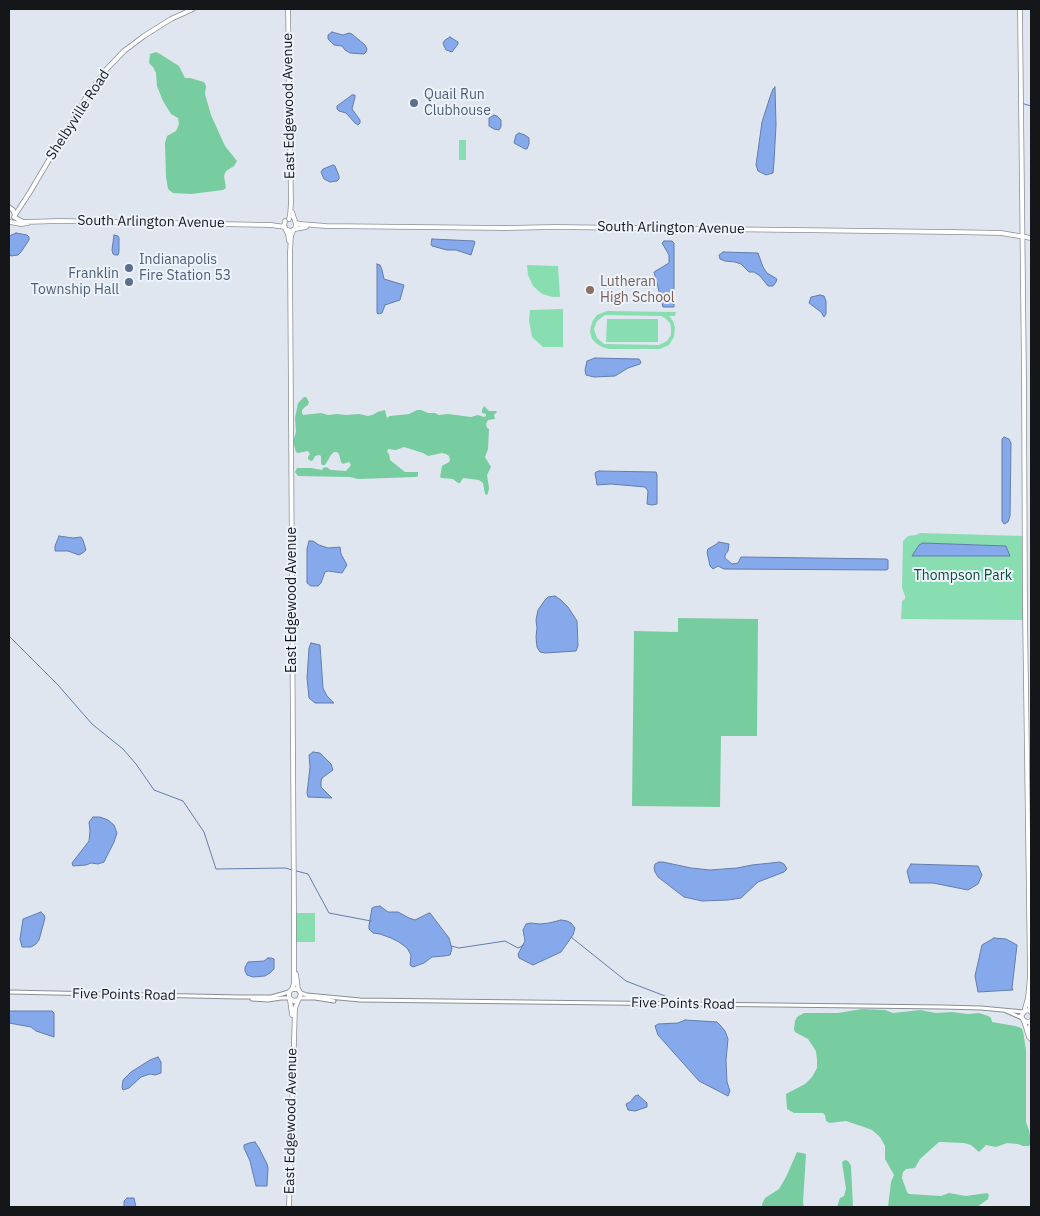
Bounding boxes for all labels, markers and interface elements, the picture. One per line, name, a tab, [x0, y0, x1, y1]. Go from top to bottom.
street label: East Edgewood Avenue	[279, 33, 299, 179]
street label: Shelbyville Road	[43, 67, 113, 163]
place label: Quail Run Clubhouse	[424, 87, 491, 120]
marker: Quail Run Clubhouse	[408, 97, 420, 109]
street label: South Arlington Avenue	[77, 212, 225, 232]
street label: South Arlington Avenue	[597, 218, 745, 238]
place label: Indianapolis Fire Station 53	[139, 252, 231, 284]
marker: Indianapolis Fire Station 53	[123, 262, 135, 274]
place label: Franklin Township Hall	[31, 266, 119, 298]
place label: Lutheran High School	[600, 274, 675, 306]
marker: Franklin Township Hall	[123, 276, 135, 288]
marker: Lutheran High School	[584, 284, 596, 296]
street label: East Edgewood Avenue	[284, 527, 300, 673]
park label: Thompson Park	[914, 568, 1012, 584]
street label: Five Points Road	[72, 986, 176, 1004]
street label: Five Points Road	[631, 995, 735, 1013]
street label: East Edgewood Avenue	[281, 1048, 301, 1194]

